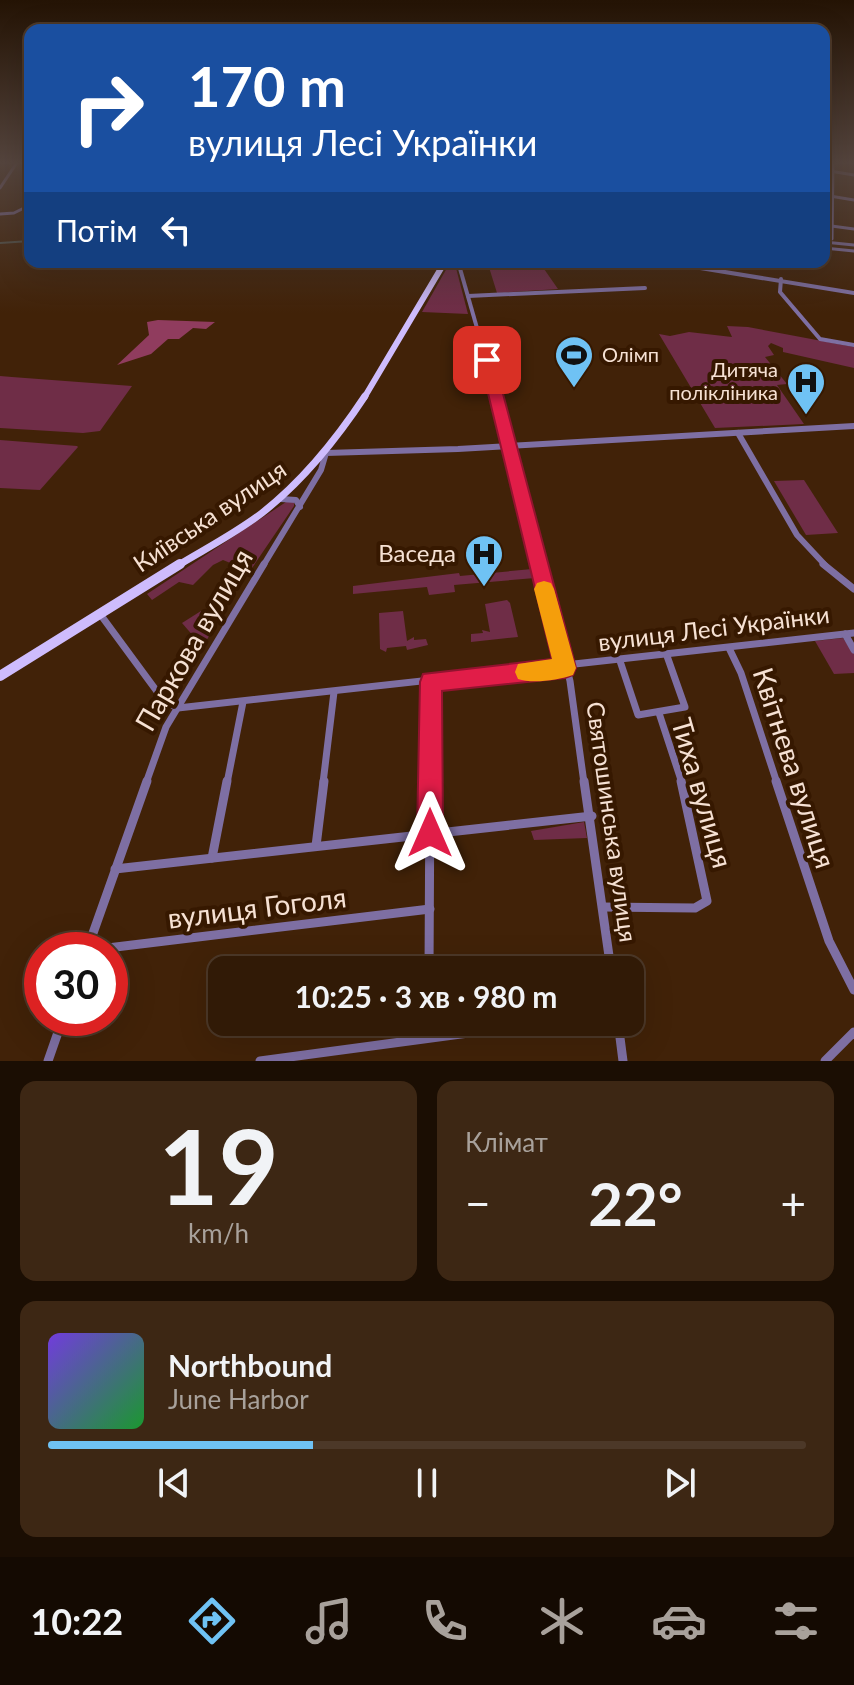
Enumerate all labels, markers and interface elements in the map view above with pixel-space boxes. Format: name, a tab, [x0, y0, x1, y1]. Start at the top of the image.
text: 170 m	[188, 52, 346, 119]
icon: right	[56, 56, 160, 160]
text: вулиця Лесі Українки	[188, 120, 537, 164]
icon: left	[154, 208, 198, 252]
text: Потім	[56, 212, 138, 248]
pin	[453, 326, 521, 394]
sports icon: Олімп	[553, 334, 595, 389]
icon: arrive	[465, 338, 509, 382]
place label: Олімп	[602, 342, 659, 366]
place label: Дитяча полікліника	[669, 357, 778, 404]
hospital icon: Дитяча полікліника	[785, 361, 827, 416]
street label: Київська вулиця	[127, 454, 291, 578]
hospital icon: Васеда	[463, 533, 505, 588]
place label: Васеда	[378, 538, 456, 567]
street label: Паркова вулиця	[127, 542, 259, 737]
street label: вулиця Лесі Українки	[596, 599, 831, 656]
street label: Квітнева вулиця	[747, 663, 843, 872]
street label: Святошинська вулиця	[581, 700, 644, 944]
street label: Тиха вулиця	[665, 714, 741, 872]
position arrow	[388, 791, 472, 875]
street label: вулиця Гоголя	[166, 879, 348, 935]
speed limit sign: 30	[24, 932, 128, 1036]
text: 10:25 · 3 хв · 980 m	[295, 978, 558, 1014]
text: 19	[158, 1102, 279, 1227]
text: Клімат	[465, 1126, 548, 1158]
text: 22°	[588, 1167, 683, 1239]
text: −	[465, 1177, 491, 1229]
text: +	[780, 1177, 806, 1229]
text: km/h	[188, 1217, 249, 1249]
text: Northbound	[168, 1347, 332, 1383]
text: June Harbor	[168, 1383, 309, 1415]
icon: previous	[152, 1461, 196, 1505]
icon: pause	[405, 1461, 449, 1505]
icon: next	[658, 1461, 702, 1505]
icon: directions	[184, 1593, 240, 1649]
icon: music	[301, 1593, 357, 1649]
icon: phone	[417, 1593, 473, 1649]
icon: climate	[534, 1593, 590, 1649]
icon: car	[651, 1593, 707, 1649]
icon: filters	[768, 1593, 824, 1649]
text: 10:22	[30, 1599, 123, 1643]

